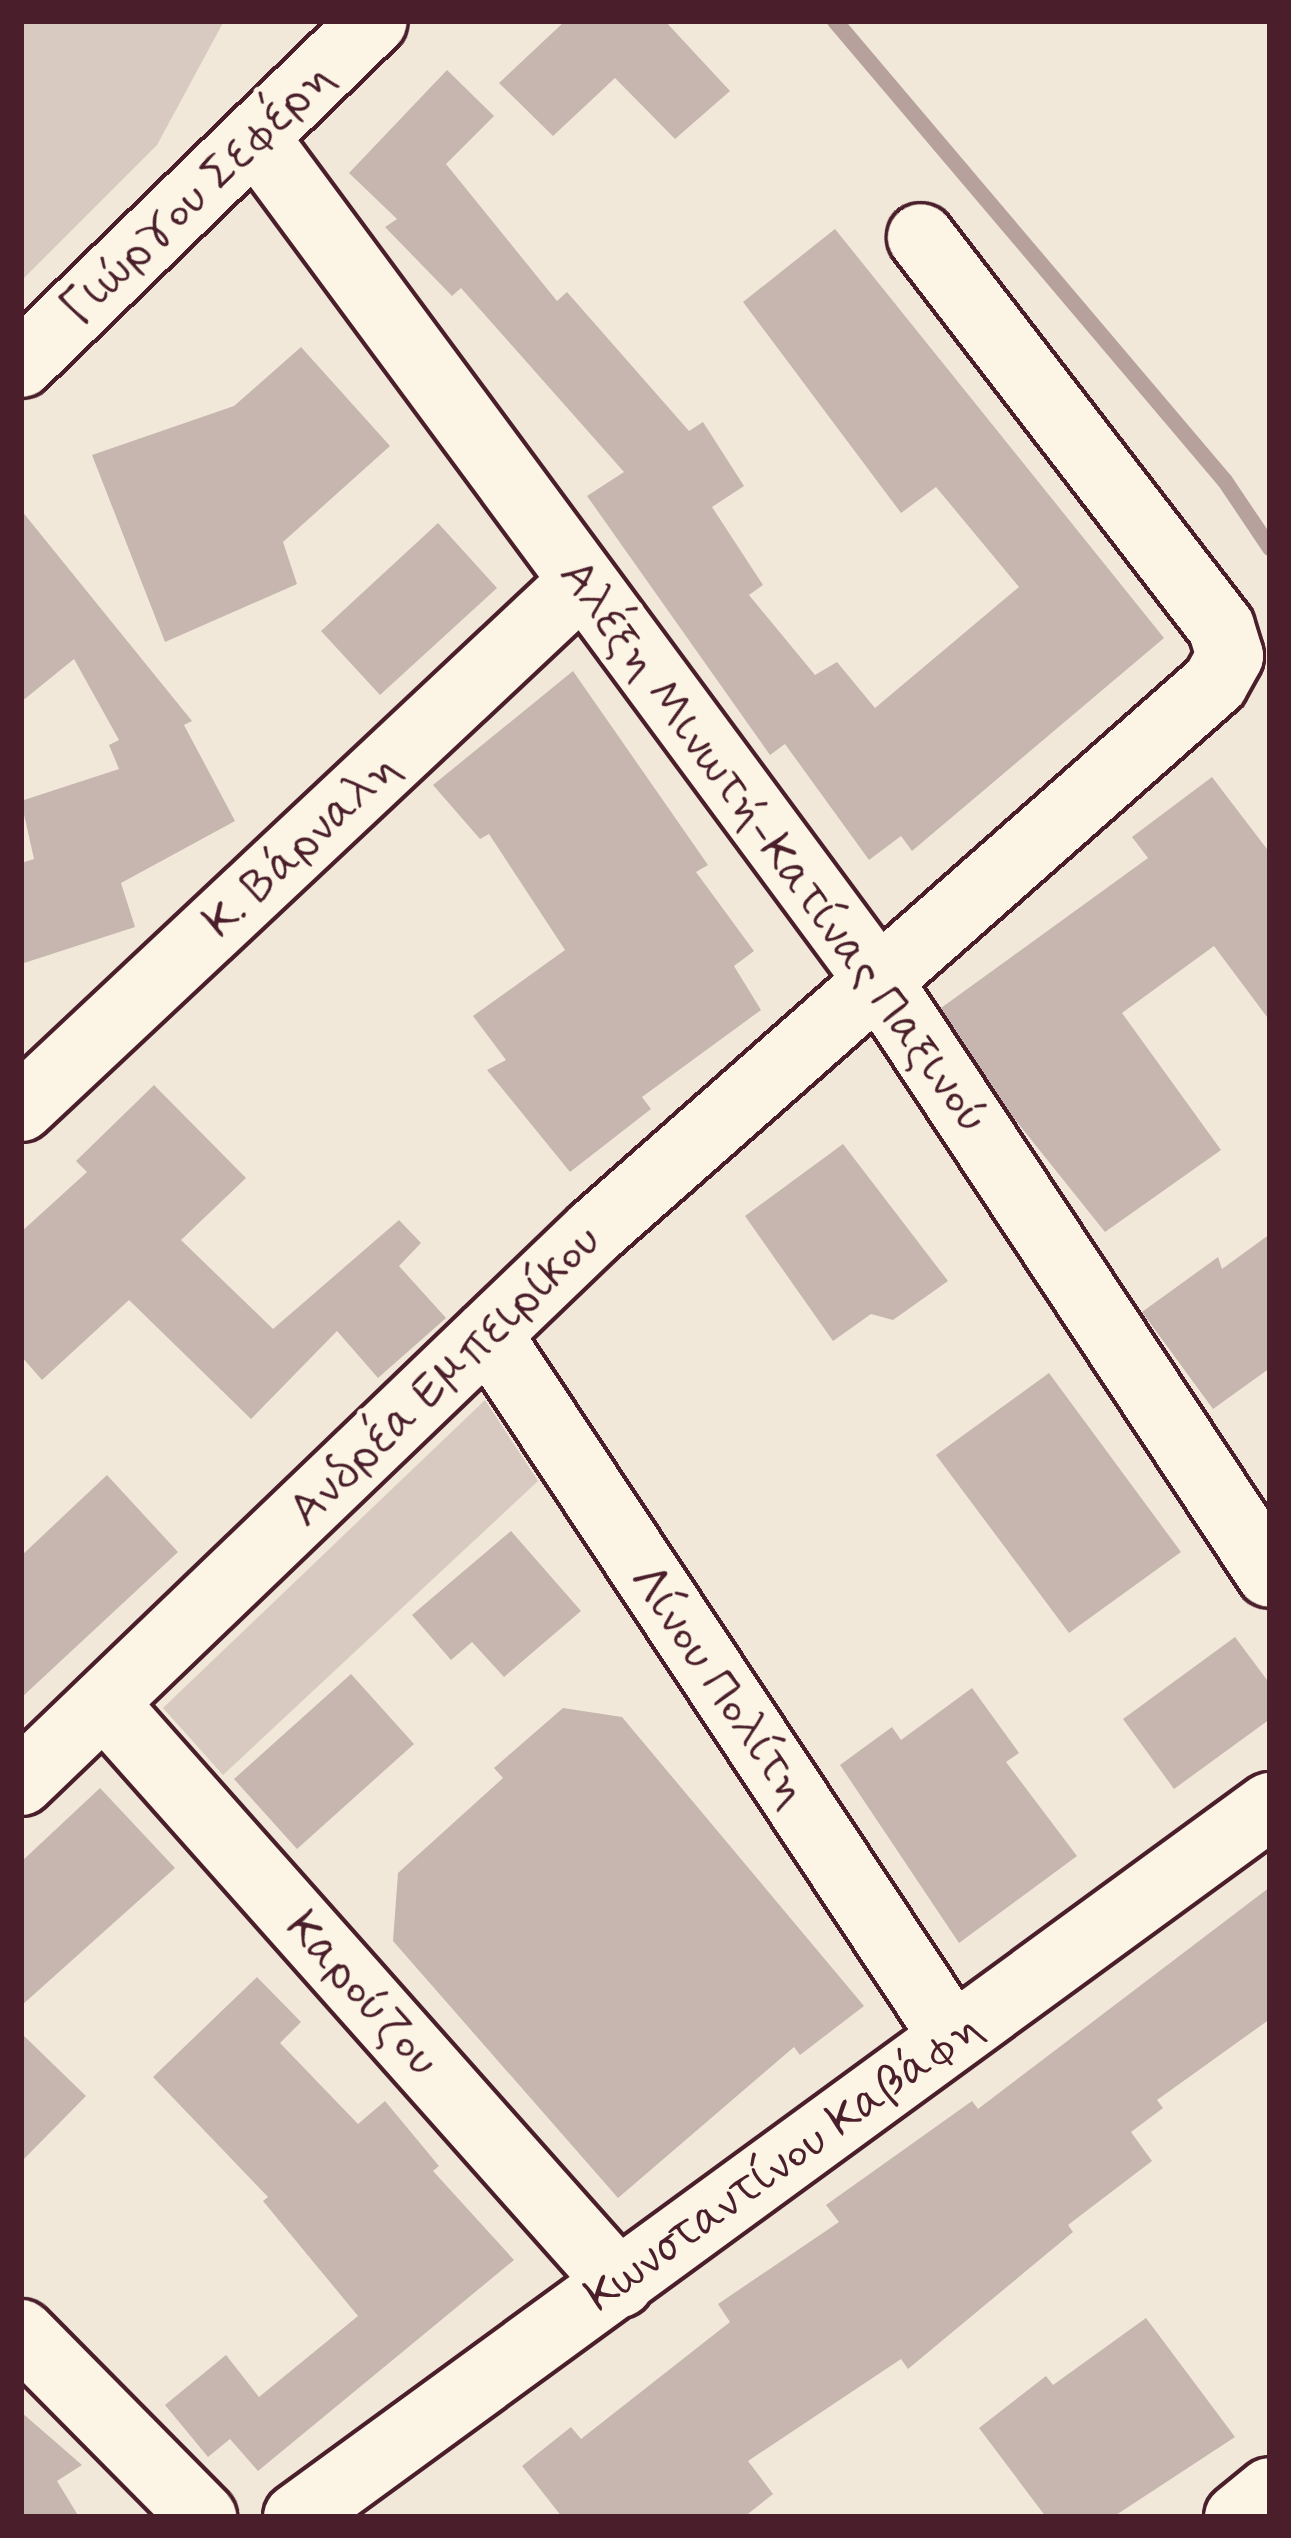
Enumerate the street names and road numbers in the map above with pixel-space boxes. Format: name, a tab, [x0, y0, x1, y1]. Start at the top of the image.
street label: Γιώργου Σεφέρη	[50, 48, 346, 338]
street label: Αλέξη Μινωτή-Κατίνας Παξινού	[546, 549, 1002, 1145]
street label: Κ. Βάρναλη	[192, 739, 412, 951]
street label: Ανδρέα Εμπειρίκου	[277, 1213, 613, 1539]
street label: Λίνου Πολίτη	[617, 1554, 821, 1818]
street label: Καρούζου	[273, 1900, 451, 2088]
street label: Κωνσταντίνου Καβάφη	[574, 1998, 994, 2326]

